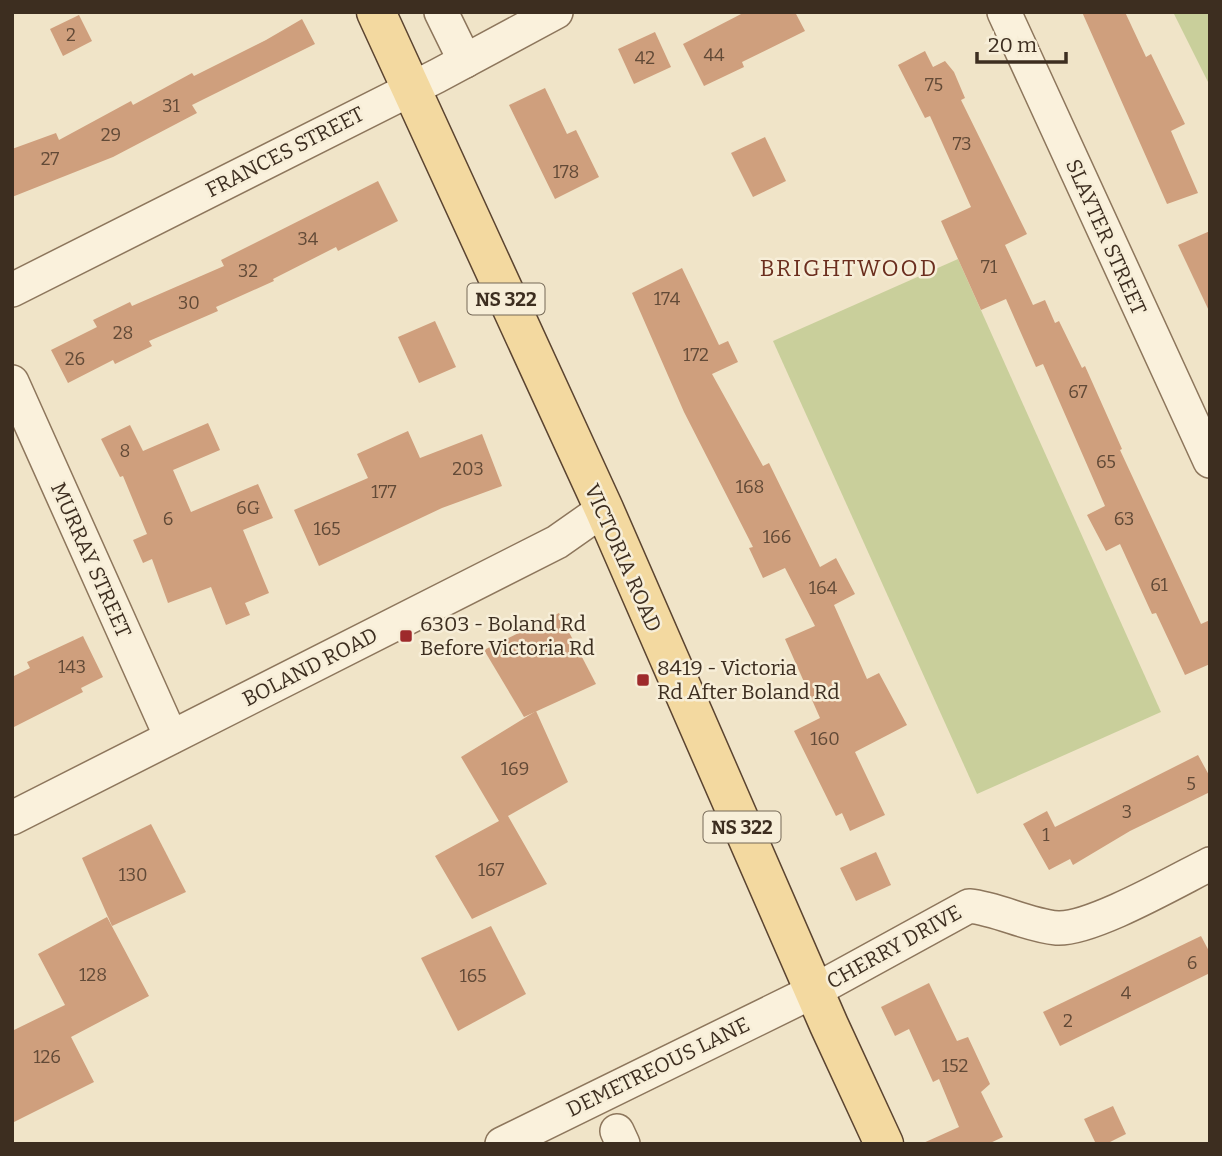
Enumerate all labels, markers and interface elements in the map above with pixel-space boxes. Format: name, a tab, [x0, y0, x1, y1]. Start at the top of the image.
scale bar	[977, 21, 1066, 65]
house number: 2	[66, 24, 76, 46]
text: 20 m	[988, 32, 1037, 58]
house number: 44	[703, 44, 725, 66]
house number: 42	[635, 47, 655, 69]
house number: 75	[925, 74, 943, 96]
house number: 31	[162, 95, 180, 117]
street label: FRANCES STREET	[201, 101, 369, 203]
house number: 29	[101, 124, 121, 146]
house number: 73	[953, 133, 971, 155]
house number: 27	[41, 148, 59, 170]
street label: SLAYTER STREET	[1060, 155, 1152, 319]
house number: 178	[553, 161, 579, 183]
house number: 34	[298, 228, 319, 250]
district label: BRIGHTWOOD	[760, 254, 938, 282]
house number: 71	[981, 256, 998, 278]
house number: 32	[238, 260, 258, 282]
road number: NS 322	[468, 284, 544, 314]
house number: 174	[654, 288, 681, 310]
house number: 30	[178, 292, 200, 314]
house number: 28	[113, 322, 133, 344]
house number: 172	[683, 344, 709, 366]
house number: 26	[65, 348, 85, 370]
house number: 67	[1068, 381, 1088, 403]
house number: 8	[120, 440, 130, 462]
house number: 65	[1096, 451, 1116, 473]
house number: 203	[452, 458, 484, 480]
house number: 168	[736, 476, 764, 498]
street label: MURRAY STREET	[45, 478, 137, 642]
street label: VICTORIA ROAD	[579, 480, 667, 636]
house number: 177	[371, 481, 397, 503]
house number: 6G	[236, 497, 260, 519]
house number: 6	[163, 508, 173, 530]
house number: 63	[1114, 508, 1134, 530]
house number: 165	[313, 518, 341, 540]
house number: 166	[763, 526, 791, 548]
house number: 61	[1150, 574, 1169, 596]
house number: 164	[809, 577, 838, 599]
place label: 6303 - Boland Rd Before Victoria Rd	[420, 611, 595, 661]
street label: BOLAND ROAD	[238, 622, 382, 712]
marker: 6303 - Boland Rd Before Victoria Rd	[398, 628, 414, 644]
place label: 8419 - Victoria Rd After Boland Rd	[657, 655, 840, 705]
house number: 143	[58, 656, 86, 678]
marker: 8419 - Victoria Rd After Boland Rd	[635, 672, 651, 688]
house number: 160	[810, 728, 840, 750]
house number: 169	[501, 758, 529, 780]
house number: 5	[1186, 773, 1196, 795]
house number: 3	[1122, 801, 1132, 823]
road number: NS 322	[704, 812, 780, 842]
house number: 1	[1042, 824, 1050, 846]
house number: 167	[478, 859, 504, 881]
house number: 130	[118, 864, 148, 886]
street label: CHERRY DRIVE	[822, 899, 966, 995]
house number: 6	[1187, 952, 1197, 974]
house number: 128	[79, 964, 107, 986]
house number: 165	[459, 965, 487, 987]
house number: 4	[1121, 982, 1132, 1004]
house number: 2	[1063, 1010, 1073, 1032]
street label: DEMETREOUS LANE	[562, 1011, 754, 1123]
house number: 126	[33, 1046, 61, 1068]
house number: 152	[942, 1055, 968, 1077]

